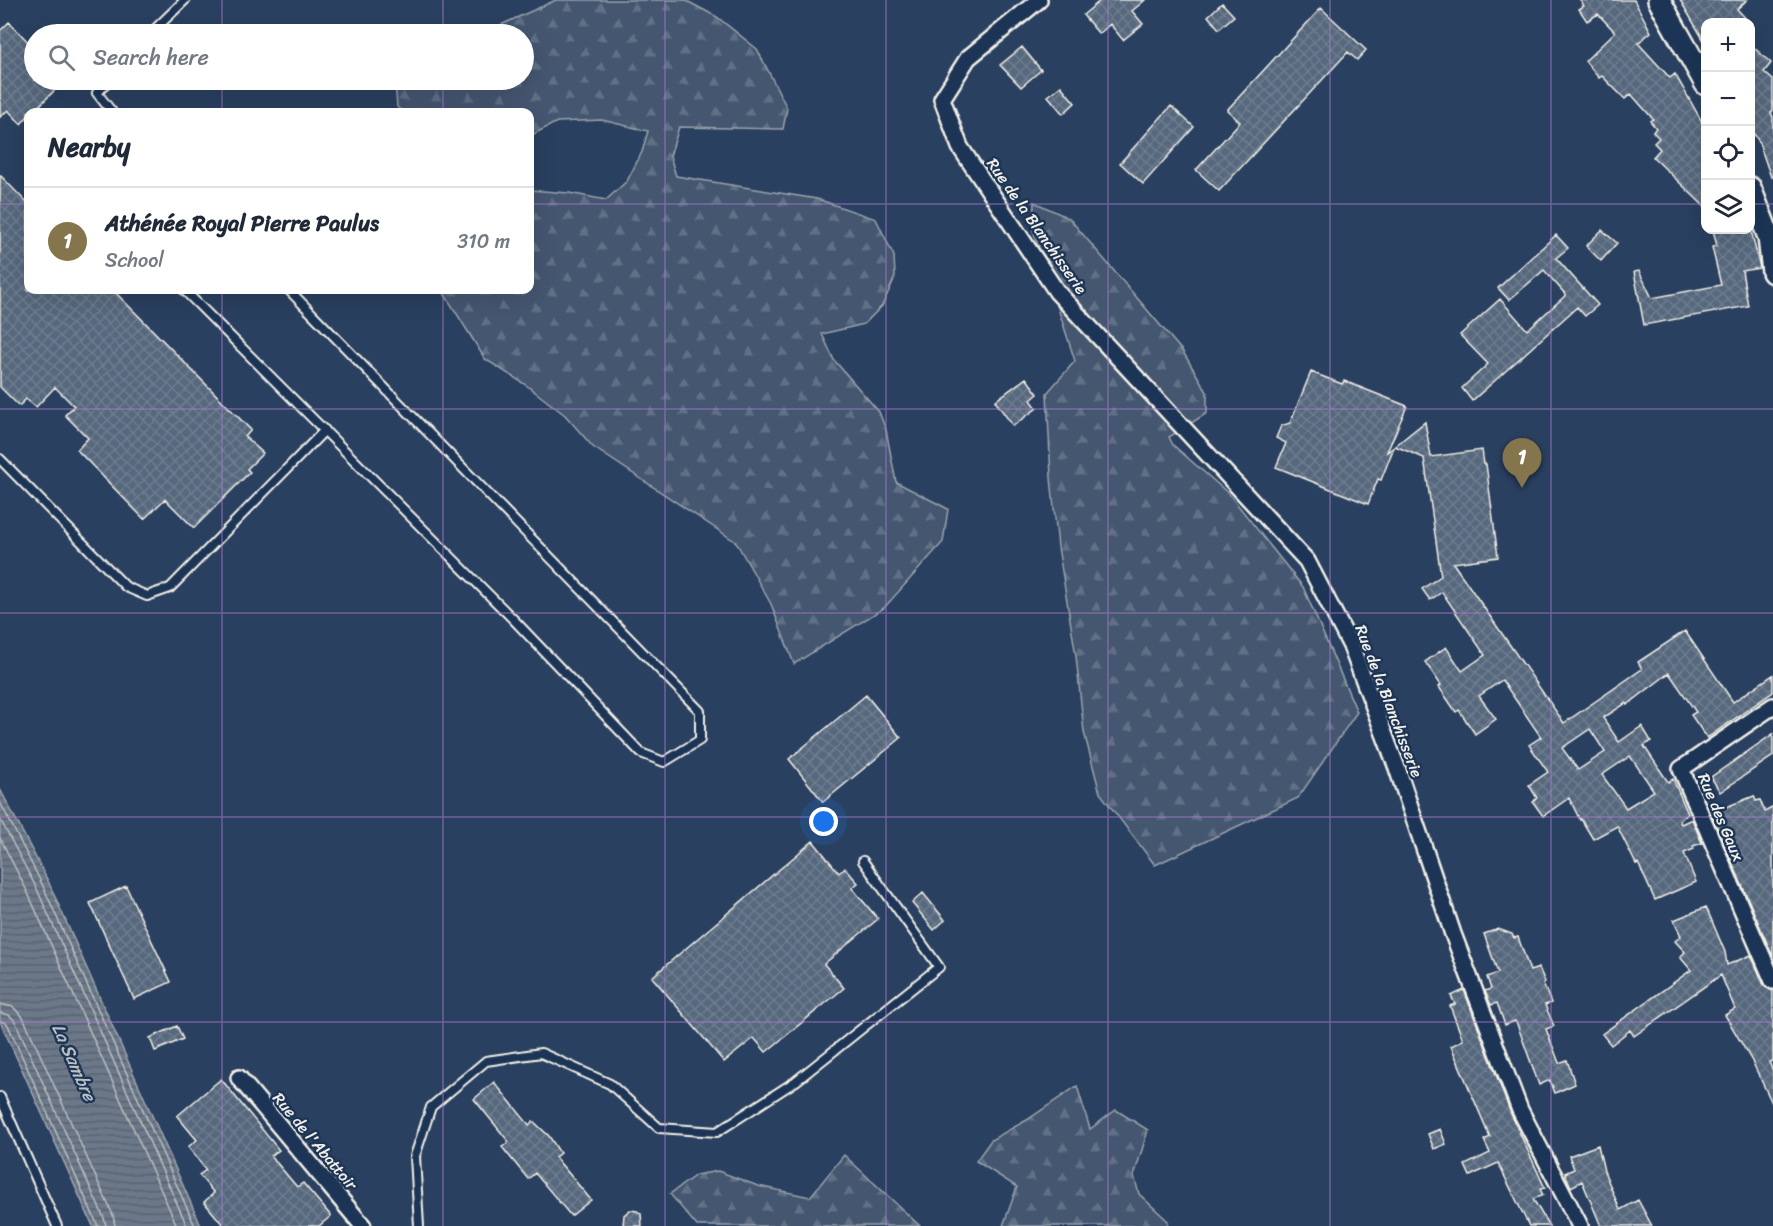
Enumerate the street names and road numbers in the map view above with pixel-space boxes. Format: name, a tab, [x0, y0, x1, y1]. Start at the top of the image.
street label: Rue de la Blanchisserie	[979, 152, 1095, 301]
street label: Rue de la Blanchisserie	[1347, 620, 1432, 782]
street label: Rue des Gaux	[1689, 768, 1753, 866]
street label: Rue de l'Abattoir	[265, 1085, 366, 1198]

